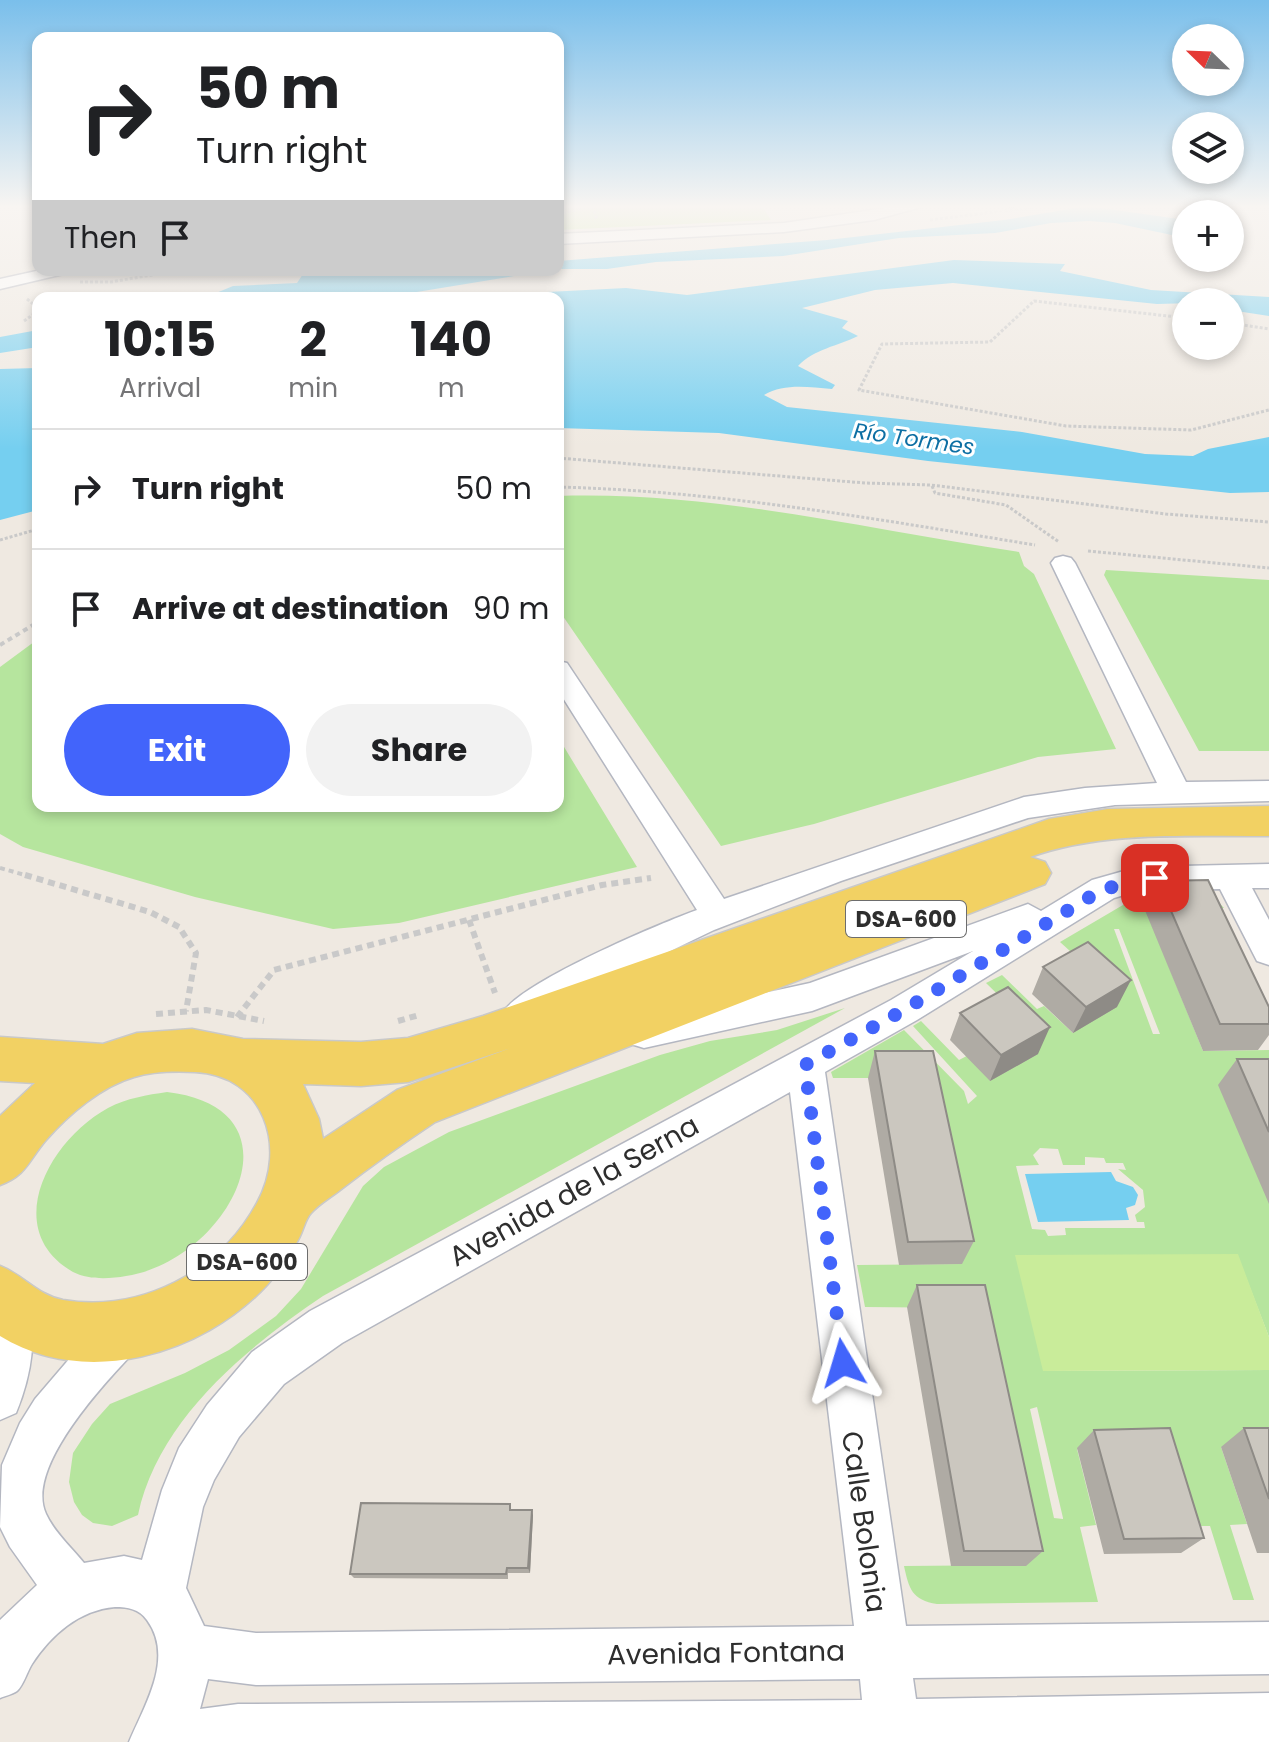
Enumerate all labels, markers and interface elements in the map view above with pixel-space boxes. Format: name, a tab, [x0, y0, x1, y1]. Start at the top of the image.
north arrow	[1172, 24, 1244, 96]
map controls	[1172, 24, 1244, 360]
text: 50 m	[196, 49, 340, 128]
icon: right	[64, 64, 168, 168]
button: layers	[1172, 112, 1244, 184]
text: Turn right	[196, 125, 367, 176]
button: +	[1172, 200, 1244, 272]
text: Then	[64, 216, 137, 259]
icon: arrive	[153, 216, 197, 260]
button: −	[1172, 288, 1244, 360]
text: 10:15	[104, 306, 216, 373]
text: 2	[299, 306, 327, 373]
text: 140	[410, 306, 492, 373]
text: Arrival	[119, 370, 201, 406]
text: min	[288, 370, 338, 406]
text: m	[438, 370, 464, 406]
water label: Río Tormes	[852, 415, 976, 463]
icon: right	[64, 467, 108, 511]
text: Turn right	[132, 467, 284, 510]
text: 50 m	[455, 467, 532, 510]
icon: arrive	[64, 587, 108, 631]
text: Arrive at destination	[132, 587, 449, 630]
text: 90 m	[473, 587, 549, 630]
button: Exit	[64, 704, 290, 796]
button: Share	[306, 704, 532, 796]
pin	[1121, 844, 1189, 912]
icon: arrive	[1133, 856, 1177, 900]
road number: DSA-600	[846, 901, 966, 937]
street label: Avenida de la Serna	[442, 1106, 706, 1276]
road number: DSA-600	[187, 1244, 307, 1280]
position arrow	[801, 1321, 885, 1405]
street label: Calle Bolonia	[832, 1429, 896, 1615]
street label: Avenida Fontana	[607, 1631, 845, 1675]

